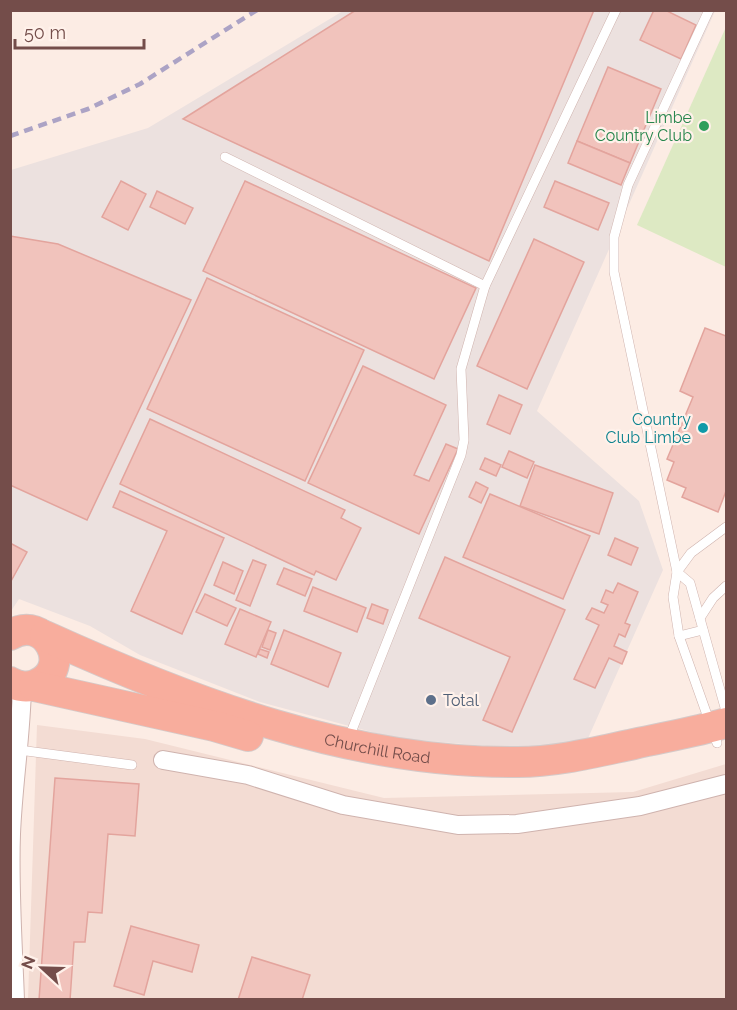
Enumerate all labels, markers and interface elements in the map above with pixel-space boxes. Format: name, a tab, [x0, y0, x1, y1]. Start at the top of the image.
scale bar	[15, 12, 144, 50]
text: 50 m	[24, 22, 66, 43]
place label: Limbe Country Club	[595, 108, 692, 145]
marker: Limbe Country Club	[697, 119, 711, 133]
place label: Country Club Limbe	[605, 410, 691, 447]
marker: Country Club Limbe	[696, 421, 710, 435]
place label: Total	[443, 691, 479, 710]
marker: Total	[424, 693, 438, 707]
street label: Churchill Road	[322, 730, 432, 767]
north arrow	[12, 938, 72, 998]
text: N	[17, 953, 40, 972]

